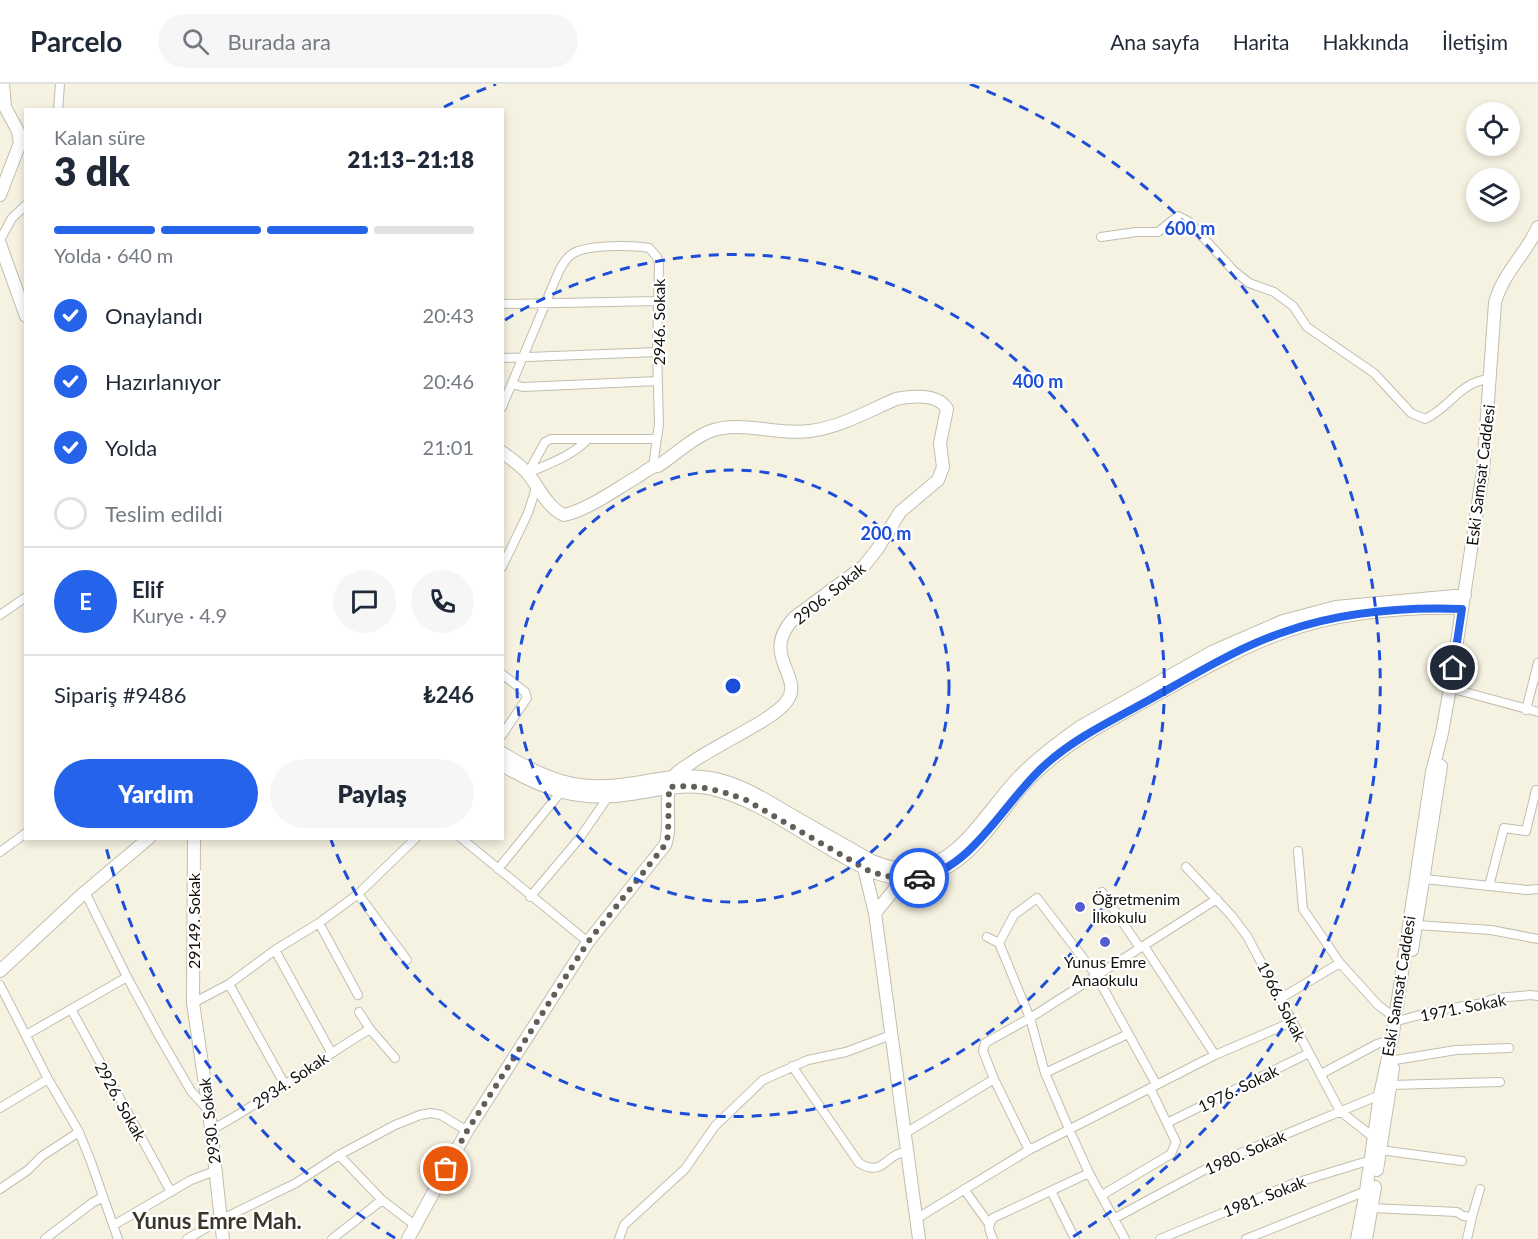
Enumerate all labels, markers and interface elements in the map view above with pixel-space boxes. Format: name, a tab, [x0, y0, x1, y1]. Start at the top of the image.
search box	[158, 14, 578, 68]
text: Parcelo	[30, 24, 122, 58]
icon: search	[179, 25, 212, 58]
text: Burada ara	[227, 28, 331, 55]
text: Ana sayfa	[1110, 29, 1200, 54]
text: Harita	[1233, 29, 1289, 54]
text: Hakkında	[1322, 29, 1409, 54]
text: İletişim	[1442, 29, 1508, 54]
map controls	[1466, 102, 1520, 222]
button: locate	[1466, 102, 1520, 156]
text: Kalan süre	[54, 125, 145, 149]
text: 21:13–21:18	[348, 146, 474, 173]
text: 3 dk	[54, 148, 130, 194]
button: layers	[1466, 168, 1520, 222]
text: 600 m	[1165, 217, 1215, 239]
text: Yolda · 640 m	[54, 243, 173, 267]
street label: 2946. Sokak	[649, 278, 668, 365]
icon: check	[54, 299, 87, 332]
text: Onaylandı	[105, 302, 203, 329]
text: 20:43	[423, 303, 474, 327]
icon: check	[54, 365, 87, 398]
text: Hazırlanıyor	[105, 368, 221, 395]
text: 20:46	[423, 369, 474, 393]
text: 400 m	[1013, 370, 1063, 392]
street label: Eski Samsat Caddesi	[1462, 403, 1498, 547]
icon: check	[54, 431, 87, 464]
text: Yolda	[105, 434, 157, 461]
text: 21:01	[423, 435, 474, 459]
text: Teslim edildi	[105, 500, 223, 527]
text: 200 m	[861, 522, 911, 544]
street label: 2906. Sokak	[789, 558, 869, 628]
button: chat	[333, 570, 396, 633]
button: phone	[411, 570, 474, 633]
text: Elif	[132, 576, 164, 603]
text: E	[79, 588, 92, 615]
text: Kurye · 4.9	[132, 603, 227, 627]
pin	[1427, 642, 1478, 693]
icon: home	[1436, 651, 1469, 684]
centre of rings	[723, 676, 743, 696]
text: Sipariş #9486	[54, 681, 187, 708]
text: ₺246	[423, 681, 474, 708]
button: Yardım	[54, 759, 258, 828]
button: Paylaş	[270, 759, 474, 828]
courier	[889, 848, 949, 908]
icon: car	[903, 862, 936, 895]
street label: 29149. Sokak	[184, 872, 203, 969]
place label: Öğretmenim İlkokulu	[1092, 889, 1180, 926]
marker: Öğretmenim İlkokulu	[1073, 900, 1087, 914]
street label: Eski Samsat Caddesi	[1377, 914, 1419, 1058]
marker: Yunus Emre Anaokulu	[1098, 935, 1112, 949]
place label: Yunus Emre Anaokulu	[1064, 952, 1146, 989]
street label: 1966. Sokak	[1254, 958, 1311, 1045]
street label: 1971. Sokak	[1419, 989, 1508, 1025]
street label: 2934. Sokak	[249, 1047, 332, 1112]
street label: 2926. Sokak	[92, 1058, 151, 1144]
street label: 1976. Sokak	[1195, 1060, 1282, 1116]
street label: 2930. Sokak	[194, 1076, 224, 1165]
street label: 1980. Sokak	[1201, 1125, 1289, 1178]
pin	[420, 1143, 471, 1194]
icon: bag	[429, 1152, 462, 1185]
street label: 1981. Sokak	[1220, 1171, 1309, 1220]
district label: Yunus Emre Mah.	[131, 1207, 302, 1234]

